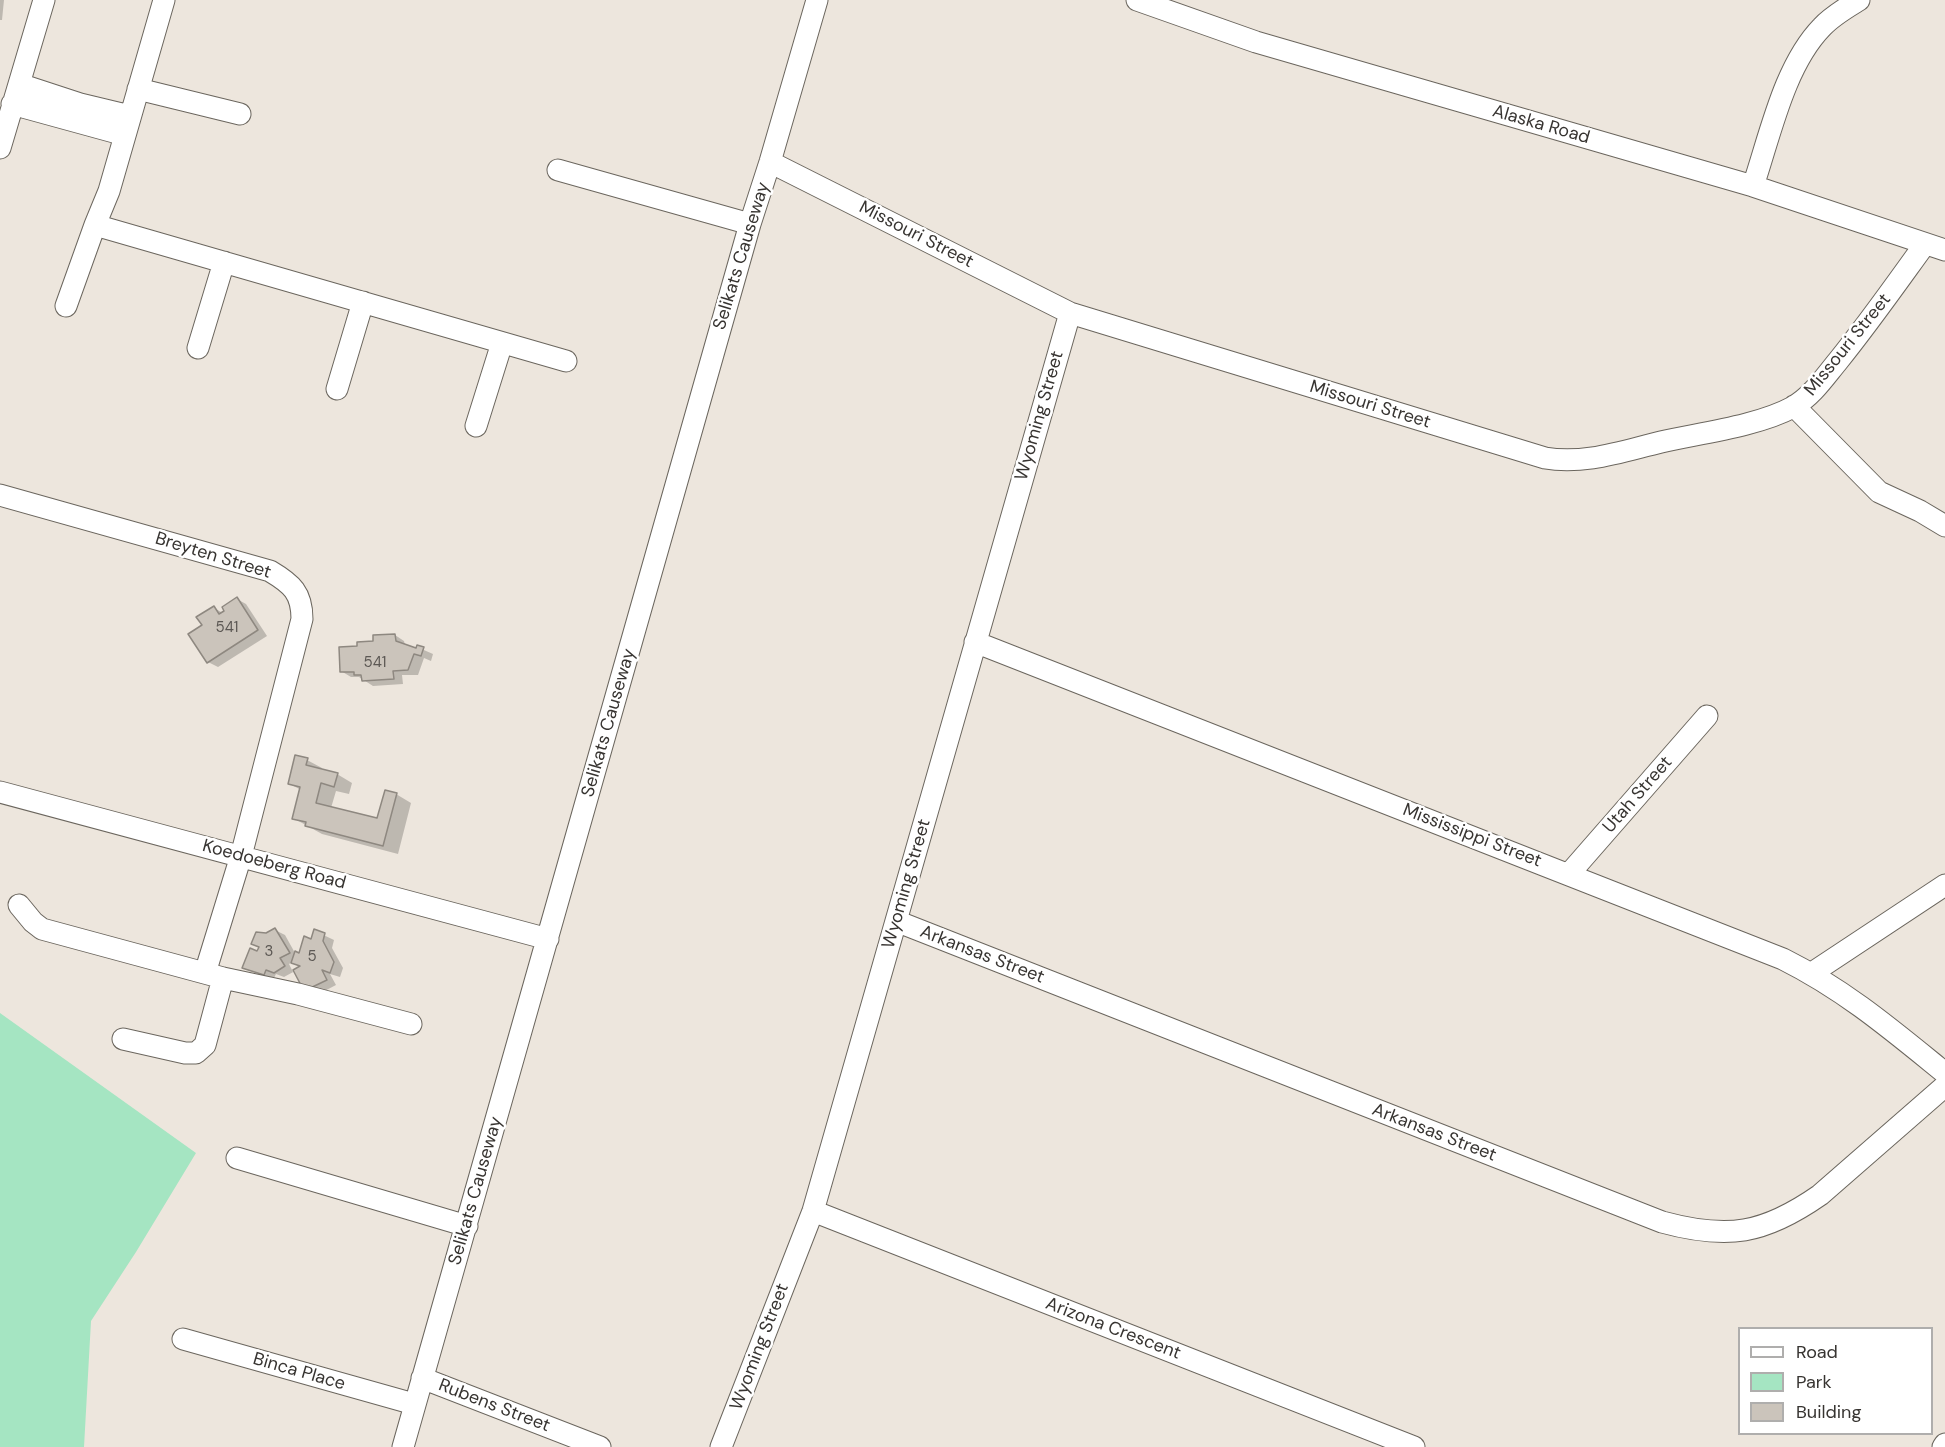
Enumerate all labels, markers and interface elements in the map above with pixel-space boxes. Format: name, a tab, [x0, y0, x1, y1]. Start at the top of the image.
street label: Alaska Road	[1490, 101, 1592, 149]
street label: Selikats Causeway	[709, 180, 775, 332]
street label: Missouri Street	[855, 197, 977, 273]
street label: Missouri Street	[1800, 290, 1896, 400]
street label: Wyoming Street	[1011, 349, 1069, 483]
street label: Missouri Street	[1307, 376, 1433, 434]
street label: Breyten Street	[152, 528, 274, 584]
house number: 541	[216, 619, 238, 637]
street label: Selikats Causeway	[577, 646, 641, 800]
house number: 541	[364, 654, 386, 672]
street label: Utah Street	[1599, 752, 1677, 838]
street label: Mississippi Street	[1400, 800, 1544, 872]
street label: Wyoming Street	[878, 817, 936, 951]
street label: Koedoeberg Road	[200, 835, 348, 895]
street label: Arkansas Street	[917, 921, 1047, 989]
house number: 3	[265, 943, 273, 961]
house number: 5	[307, 948, 317, 966]
street label: Arkansas Street	[1369, 1099, 1499, 1167]
street label: Selikats Causeway	[444, 1114, 508, 1268]
street label: Wyoming Street	[726, 1281, 794, 1413]
street label: Arizona Crescent	[1042, 1293, 1184, 1365]
legend	[1738, 1327, 1933, 1435]
text: Road	[1796, 1340, 1838, 1364]
street label: Binca Place	[250, 1349, 348, 1395]
text: Park	[1796, 1370, 1832, 1394]
street label: Rubens Street	[435, 1375, 553, 1437]
text: Building	[1796, 1400, 1861, 1424]

